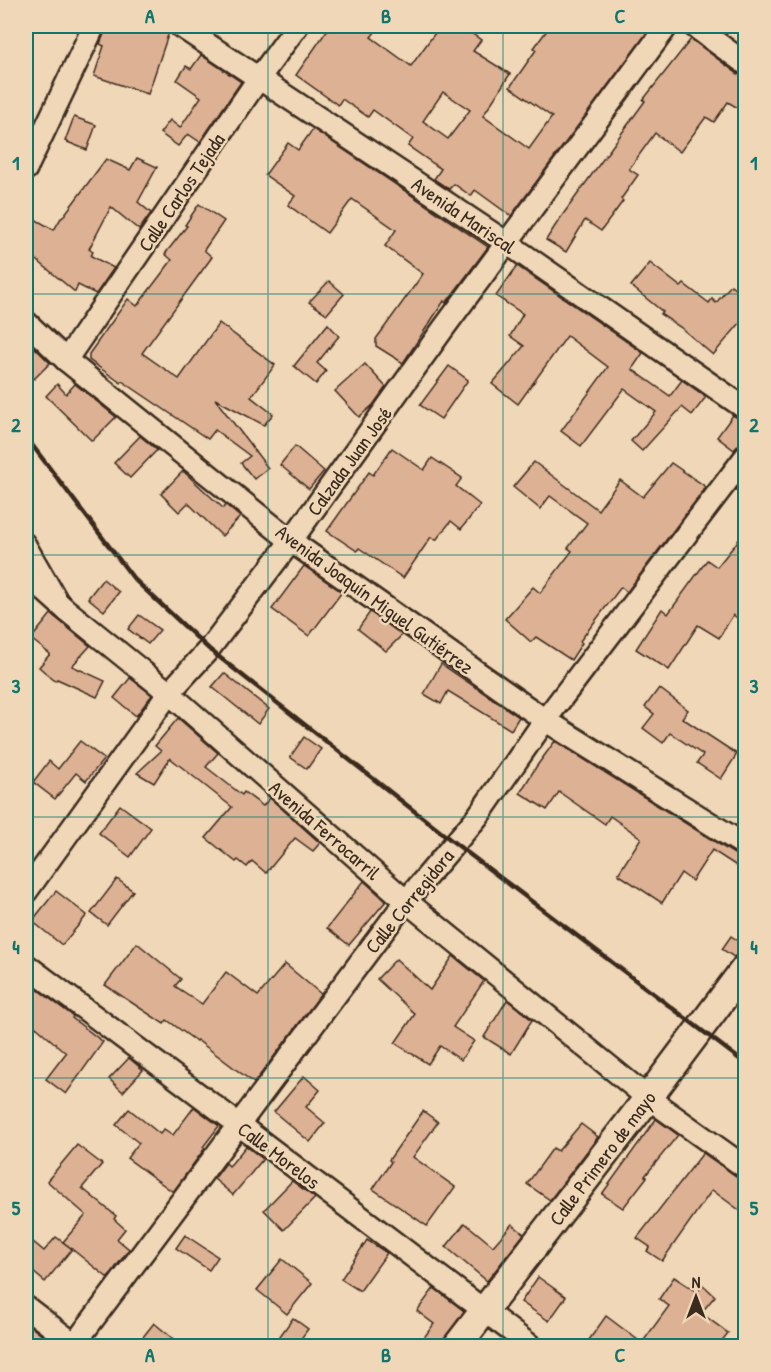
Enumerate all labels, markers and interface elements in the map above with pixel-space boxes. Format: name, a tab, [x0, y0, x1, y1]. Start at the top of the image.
text: A	[145, 2, 155, 29]
text: B	[381, 2, 391, 29]
text: C	[615, 2, 626, 29]
street label: Calle Carlos Tejada	[131, 127, 231, 257]
text: 1	[12, 149, 20, 176]
text: 1	[750, 149, 758, 176]
street label: Avenida Mariscal	[407, 170, 522, 260]
street label: Calzada Juan José	[300, 401, 398, 521]
text: 2	[11, 411, 21, 438]
text: 2	[749, 411, 759, 438]
street label: Avenida Joaquín Miguel Gutiérrez	[271, 518, 480, 680]
text: 3	[12, 672, 21, 699]
text: 3	[750, 672, 759, 699]
street label: Avenida Ferrocarril	[264, 774, 387, 886]
street label: Calle Corregidora	[359, 843, 460, 959]
text: 4	[12, 933, 20, 960]
text: 4	[750, 933, 758, 960]
street label: Calle Primero de mayo	[542, 1085, 662, 1231]
street label: Calle Morelos	[232, 1115, 326, 1195]
text: 5	[12, 1194, 21, 1221]
text: 5	[750, 1194, 759, 1221]
north arrow	[666, 1267, 726, 1327]
text: N	[692, 1271, 701, 1293]
text: A	[145, 1341, 155, 1368]
text: B	[381, 1341, 391, 1368]
text: C	[615, 1341, 626, 1368]

